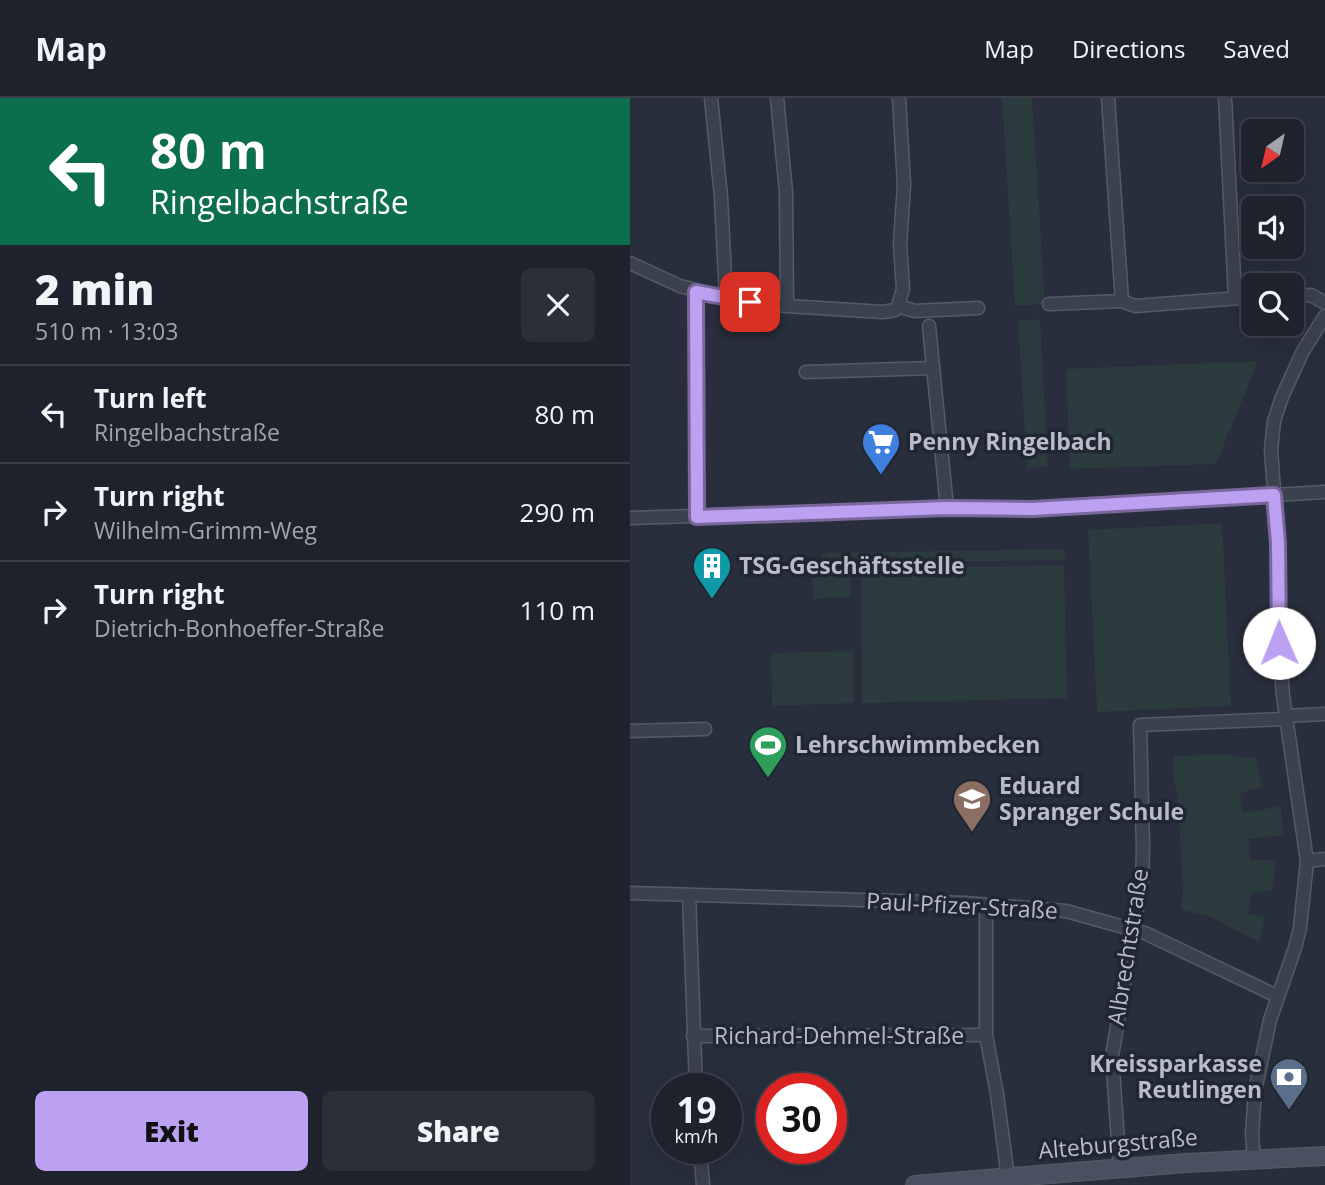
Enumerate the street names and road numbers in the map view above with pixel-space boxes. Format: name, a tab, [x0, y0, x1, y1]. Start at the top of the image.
street label: Albrechtstraße	[1099, 866, 1155, 1028]
street label: Paul-Pfizer-Straße	[865, 884, 1059, 926]
street label: Richard-Dehmel-Straße	[714, 1019, 964, 1051]
street label: Alteburgstraße	[1037, 1120, 1199, 1166]

